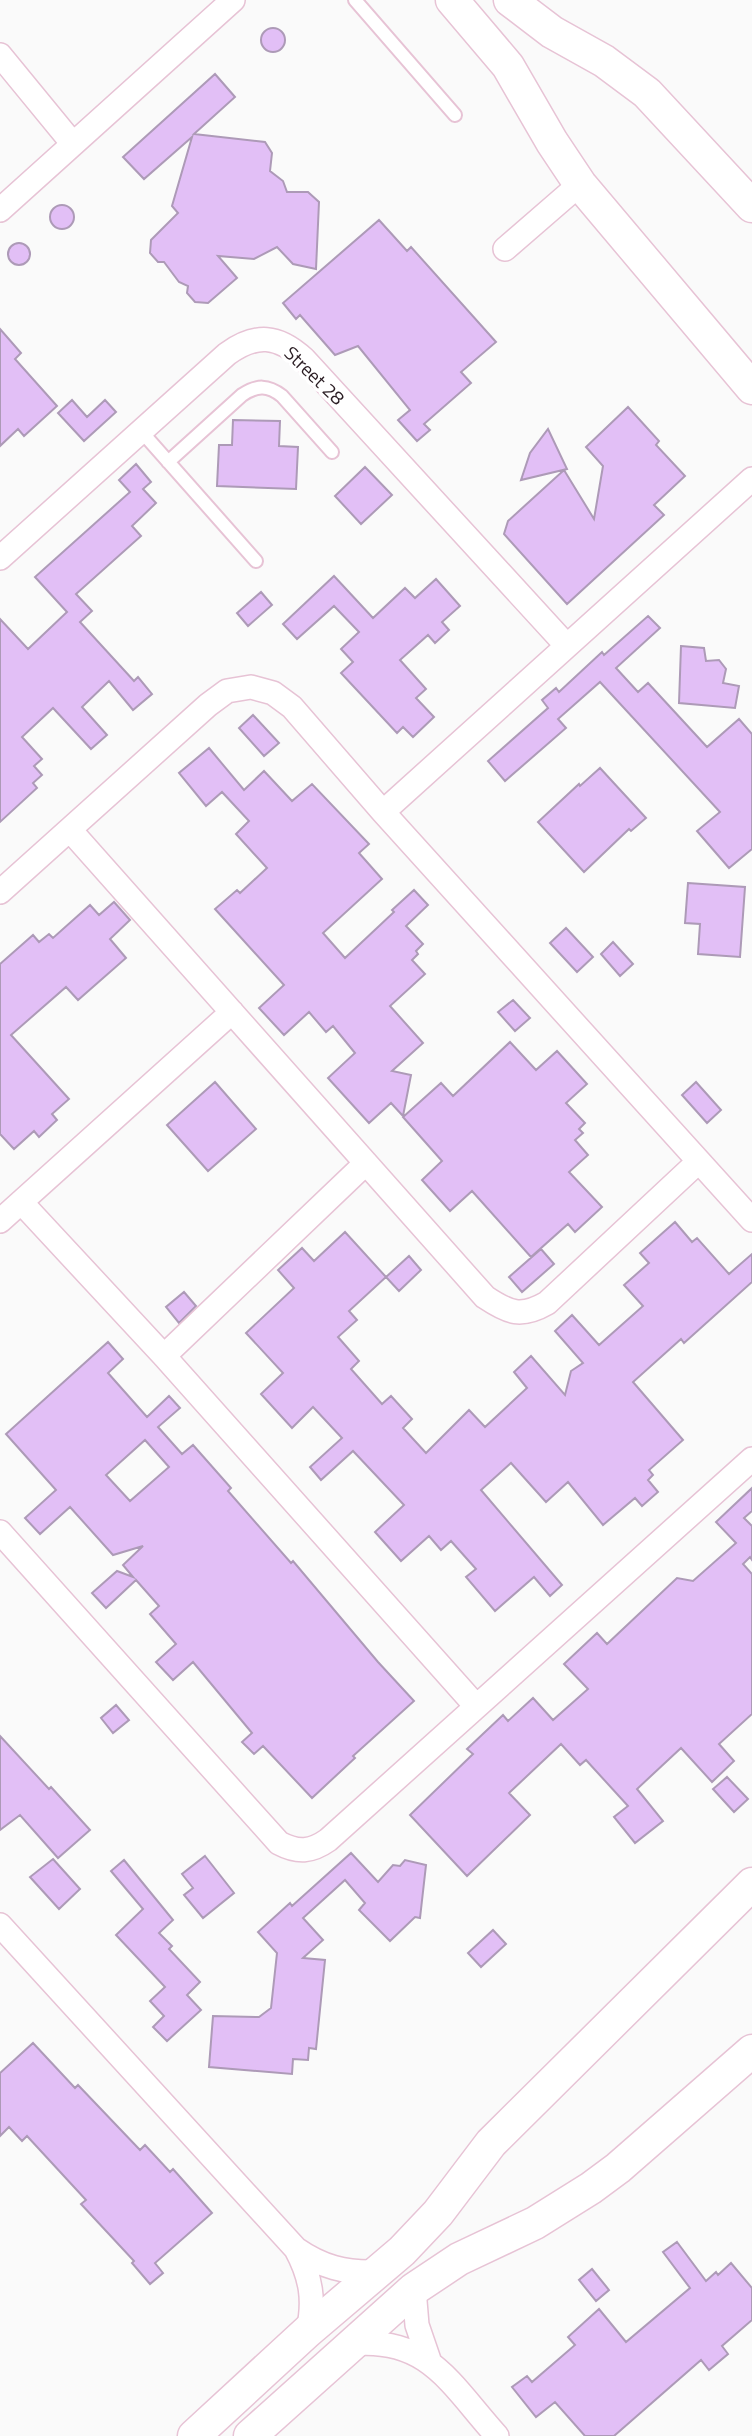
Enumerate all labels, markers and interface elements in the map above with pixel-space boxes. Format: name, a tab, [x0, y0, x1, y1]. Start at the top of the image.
street label: Street 28	[278, 339, 352, 412]

